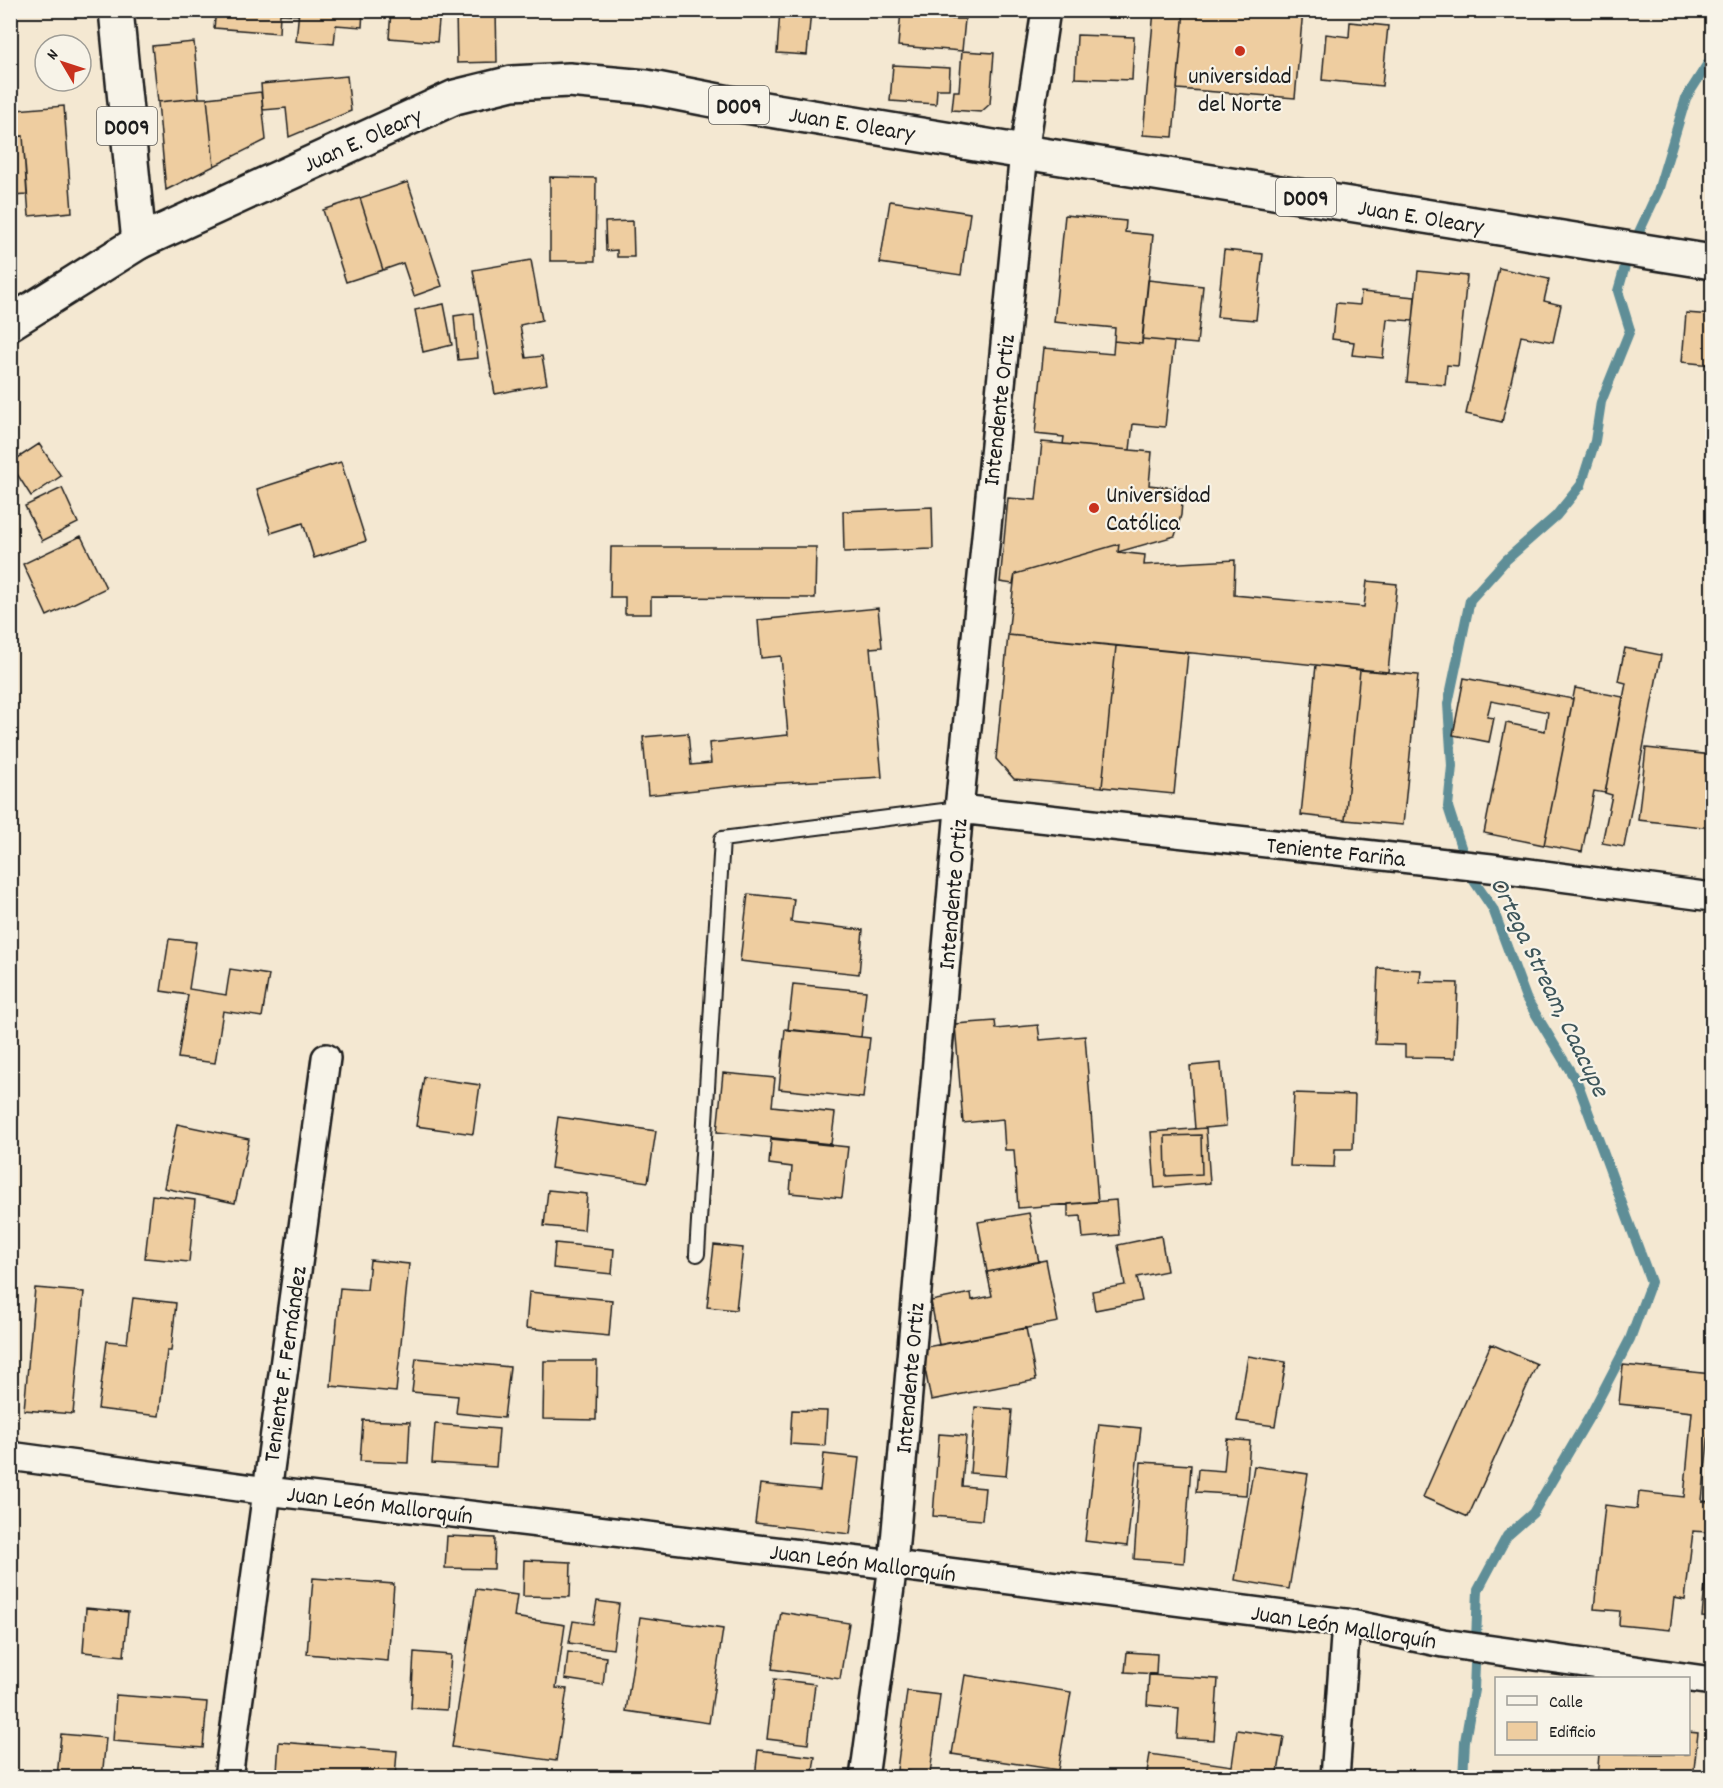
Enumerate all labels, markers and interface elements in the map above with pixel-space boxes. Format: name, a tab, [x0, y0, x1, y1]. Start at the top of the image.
north arrow	[33, 33, 93, 93]
marker: universidad del Norte	[1233, 44, 1247, 58]
text: N	[42, 45, 65, 65]
place label: universidad del Norte	[1188, 61, 1292, 123]
road number: D009	[709, 86, 769, 124]
street label: Juan E. Oleary	[786, 99, 918, 153]
street label: Juan E. Oleary	[298, 100, 429, 183]
road number: D009	[97, 107, 157, 145]
road number: D009	[1276, 178, 1336, 216]
street label: Juan E. Oleary	[1355, 192, 1487, 246]
street label: Intendente Ortiz	[976, 333, 1026, 488]
place label: Universidad Católica	[1106, 480, 1211, 542]
marker: Universidad Católica	[1087, 501, 1101, 515]
street label: Intendente Ortiz	[931, 817, 979, 971]
street label: Teniente Fariña	[1264, 830, 1408, 878]
water label: Ortega Stream, Caacupe	[1478, 871, 1618, 1105]
street label: Teniente F. Fernández	[256, 1264, 318, 1465]
street label: Intendente Ortiz	[888, 1301, 936, 1455]
street label: Juan León Mallorquín	[285, 1479, 475, 1535]
street label: Juan León Mallorquín	[768, 1537, 958, 1593]
street label: Juan León Mallorquín	[1248, 1598, 1439, 1660]
legend	[1495, 1677, 1690, 1755]
text: Calle	[1549, 1691, 1583, 1716]
text: Edificio	[1549, 1721, 1596, 1746]

